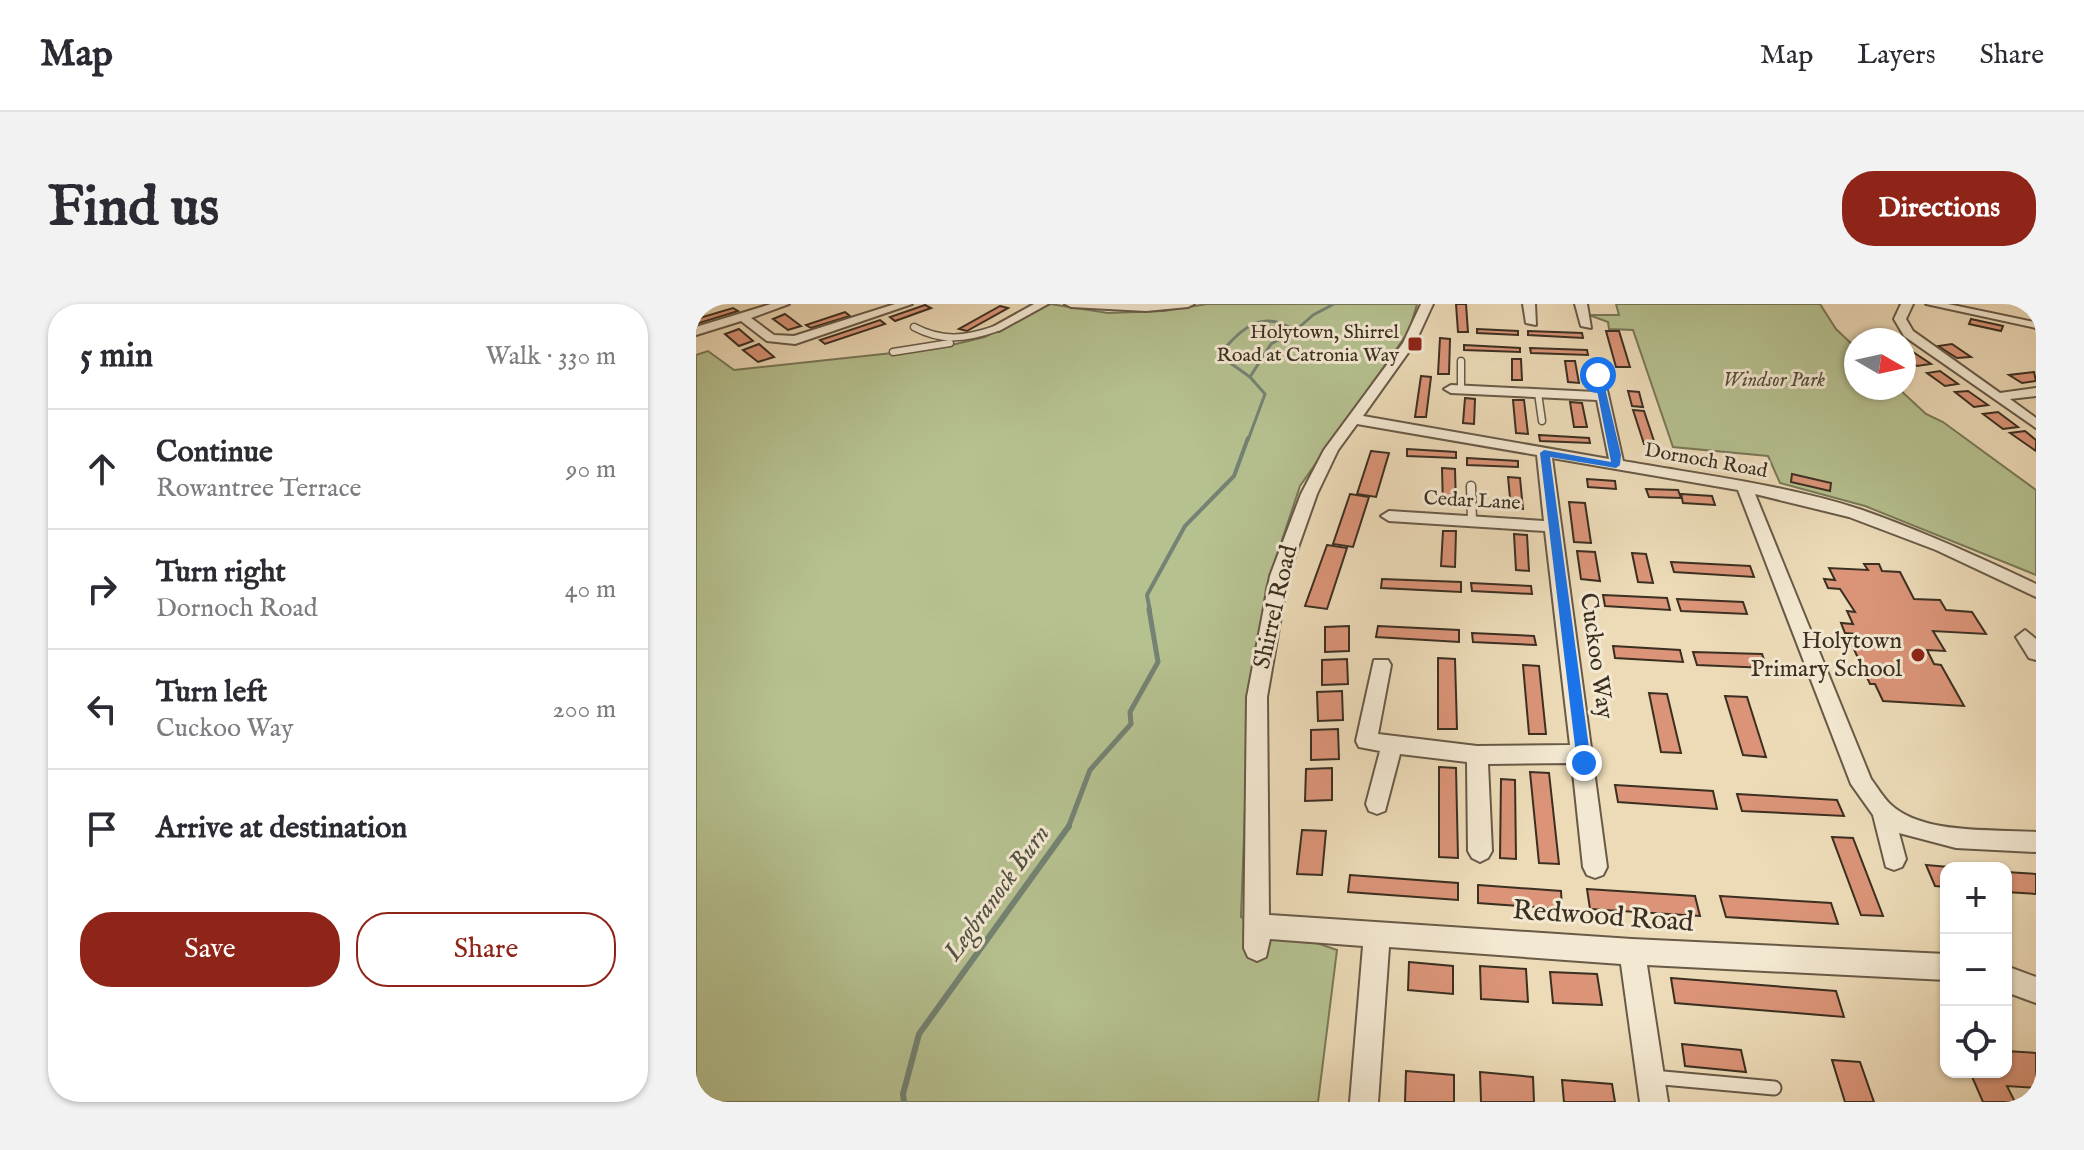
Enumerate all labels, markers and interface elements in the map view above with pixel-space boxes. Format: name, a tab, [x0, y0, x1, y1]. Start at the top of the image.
text: Map	[40, 31, 113, 79]
text: Map	[1760, 38, 1813, 73]
text: Layers	[1857, 38, 1936, 73]
text: Share	[1980, 38, 2044, 73]
button: Directions	[1842, 171, 2036, 246]
text: Find us	[48, 173, 219, 244]
place label: Holytown, Shirrel Road at Catronia Way	[1217, 320, 1400, 368]
north arrow	[1844, 328, 1916, 400]
text: 5 min	[80, 335, 153, 378]
marker: Holytown, Shirrel Road at Catronia Way	[1406, 335, 1424, 353]
text: Walk · 330 m	[486, 340, 616, 373]
route start	[1580, 357, 1616, 393]
park label: Windsor Park	[1723, 368, 1825, 393]
text: Continue	[156, 434, 273, 472]
street label: Dornoch Road	[1643, 438, 1770, 484]
icon: ahead	[80, 447, 124, 491]
text: 90 m	[566, 453, 616, 486]
text: Rowantree Terrace	[156, 472, 362, 505]
street label: Cedar Lane	[1423, 486, 1521, 516]
street label: Shirrel Road	[1247, 542, 1305, 672]
text: Turn right	[156, 554, 286, 592]
icon: right	[80, 567, 124, 611]
text: 40 m	[565, 573, 616, 606]
street label: Cuckoo Way	[1572, 591, 1620, 721]
text: Dornoch Road	[156, 592, 318, 625]
place label: Holytown Primary School	[1750, 626, 1902, 685]
marker: Holytown Primary School	[1909, 646, 1927, 664]
text: Turn left	[156, 674, 267, 712]
icon: left	[80, 687, 124, 731]
text: 200 m	[552, 693, 616, 726]
text: Cuckoo Way	[156, 712, 294, 745]
route end	[1566, 745, 1602, 781]
icon: arrive	[80, 807, 124, 851]
text: Arrive at destination	[156, 810, 407, 848]
water label: Legbranock Burn	[936, 818, 1058, 969]
map controls	[1940, 862, 2012, 1078]
button: +	[1940, 862, 2012, 934]
street label: Redwood Road	[1511, 893, 1695, 941]
button: Save	[80, 912, 340, 987]
button: Share	[356, 912, 616, 987]
button: −	[1940, 934, 2012, 1006]
button: locate	[1940, 1006, 2012, 1078]

